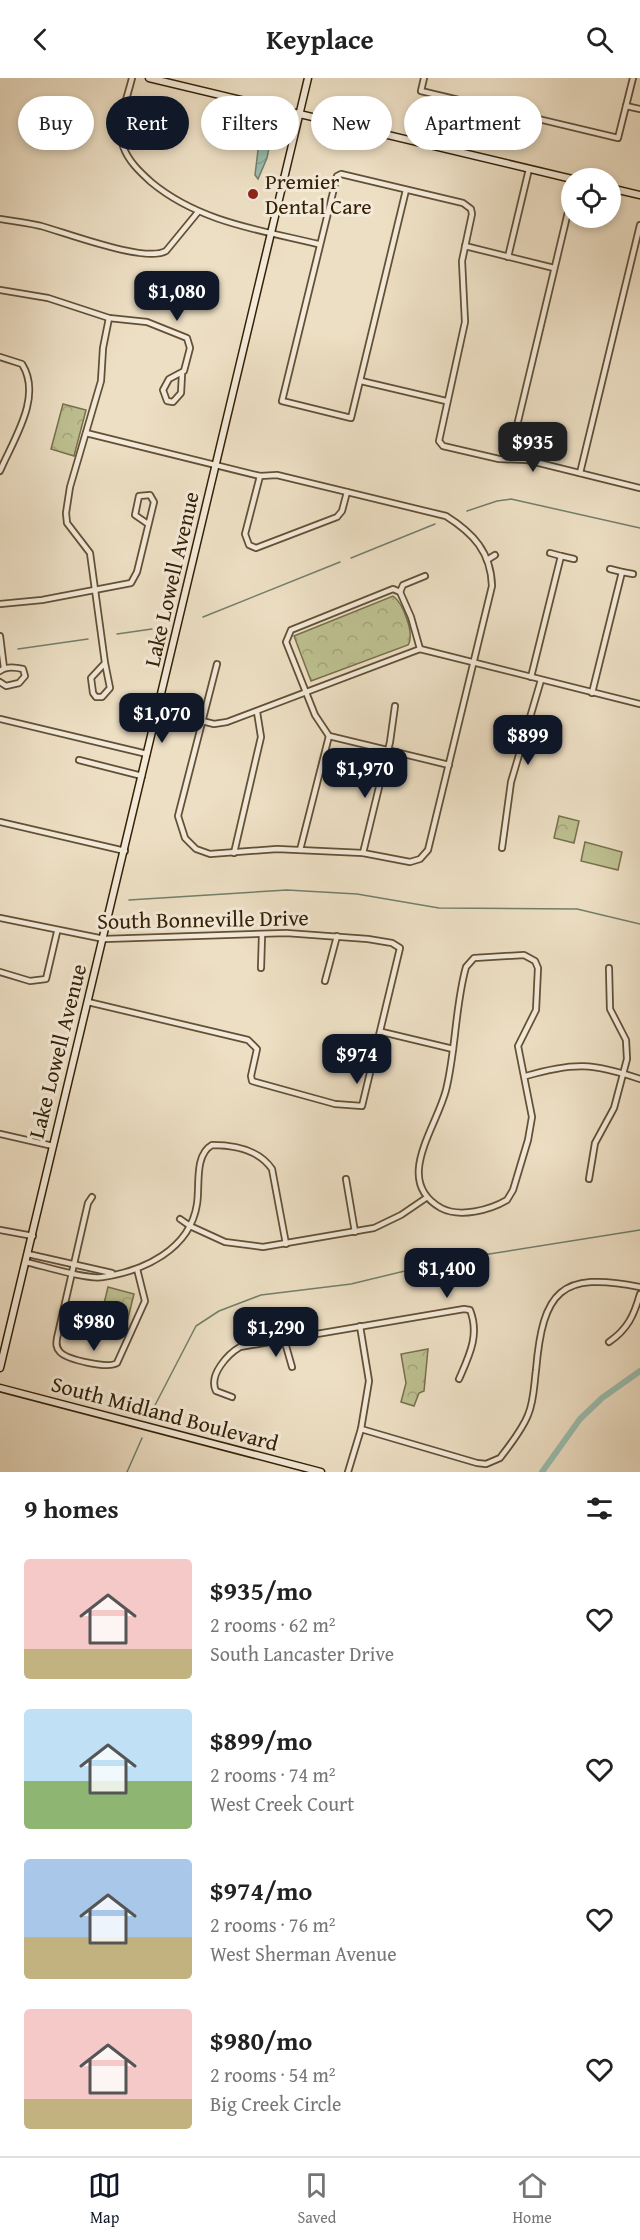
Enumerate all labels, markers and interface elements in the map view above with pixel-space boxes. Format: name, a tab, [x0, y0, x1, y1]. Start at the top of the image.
text: Keyplace	[266, 19, 374, 59]
icon: back	[24, 23, 57, 56]
icon: search	[583, 23, 616, 56]
chip: Buy	[18, 96, 94, 150]
chip: Rent	[106, 96, 189, 150]
chip: Filters	[201, 96, 299, 150]
chip: New	[311, 96, 392, 150]
chip: Apartment	[404, 96, 542, 150]
place label: Premier Dental Care	[265, 165, 372, 222]
map controls	[561, 168, 621, 228]
button: locate	[561, 168, 621, 228]
marker: Premier Dental Care	[246, 187, 260, 201]
pin: $1,080	[128, 271, 226, 322]
text: $1,080	[148, 276, 206, 305]
pin: $935	[497, 422, 569, 473]
text: $935	[512, 427, 554, 456]
street label: Lake Lowell Avenue	[135, 488, 207, 670]
pin: $1,070	[113, 693, 211, 744]
text: $1,070	[133, 698, 191, 727]
pin: $899	[492, 715, 564, 766]
text: $899	[507, 720, 549, 749]
pin: $1,970	[316, 748, 414, 799]
text: $1,970	[336, 753, 394, 782]
street label: South Bonneville Drive	[97, 901, 309, 937]
street label: Lake Lowell Avenue	[20, 960, 94, 1142]
pin: $974	[321, 1034, 393, 1085]
text: $974	[336, 1039, 378, 1068]
pin: $1,400	[398, 1248, 496, 1299]
text: $1,400	[418, 1253, 476, 1282]
pin: $980	[58, 1301, 130, 1352]
text: $980	[73, 1306, 115, 1335]
pin: $1,290	[227, 1307, 325, 1358]
text: $1,290	[247, 1312, 305, 1341]
street label: South Midland Boulevard	[48, 1367, 282, 1459]
text: 9 homes	[24, 1489, 119, 1528]
icon: filters	[583, 1492, 616, 1525]
text: $935/mo	[210, 1571, 312, 1610]
icon: home	[72, 1583, 144, 1655]
icon: heart	[583, 1603, 616, 1636]
text: 2 rooms · 62 m²	[210, 1610, 336, 1639]
text: South Lancaster Drive	[210, 1639, 394, 1668]
text: $899/mo	[210, 1721, 312, 1760]
icon: home	[72, 1733, 144, 1805]
icon: heart	[583, 1753, 616, 1786]
text: 2 rooms · 74 m²	[210, 1760, 336, 1789]
text: West Creek Court	[210, 1789, 354, 1818]
text: $974/mo	[210, 1871, 312, 1910]
icon: home	[72, 1883, 144, 1955]
icon: heart	[583, 1903, 616, 1936]
text: 2 rooms · 76 m²	[210, 1910, 336, 1939]
text: West Sherman Avenue	[210, 1939, 397, 1968]
text: $980/mo	[210, 2021, 312, 2060]
icon: home	[72, 2033, 144, 2105]
icon: heart	[583, 2053, 616, 2086]
text: 2 rooms · 54 m²	[210, 2060, 336, 2089]
text: Big Creek Circle	[210, 2089, 341, 2118]
tab: Map	[88, 2169, 121, 2229]
tab: Saved	[297, 2169, 336, 2229]
tab: Home	[512, 2169, 552, 2229]

